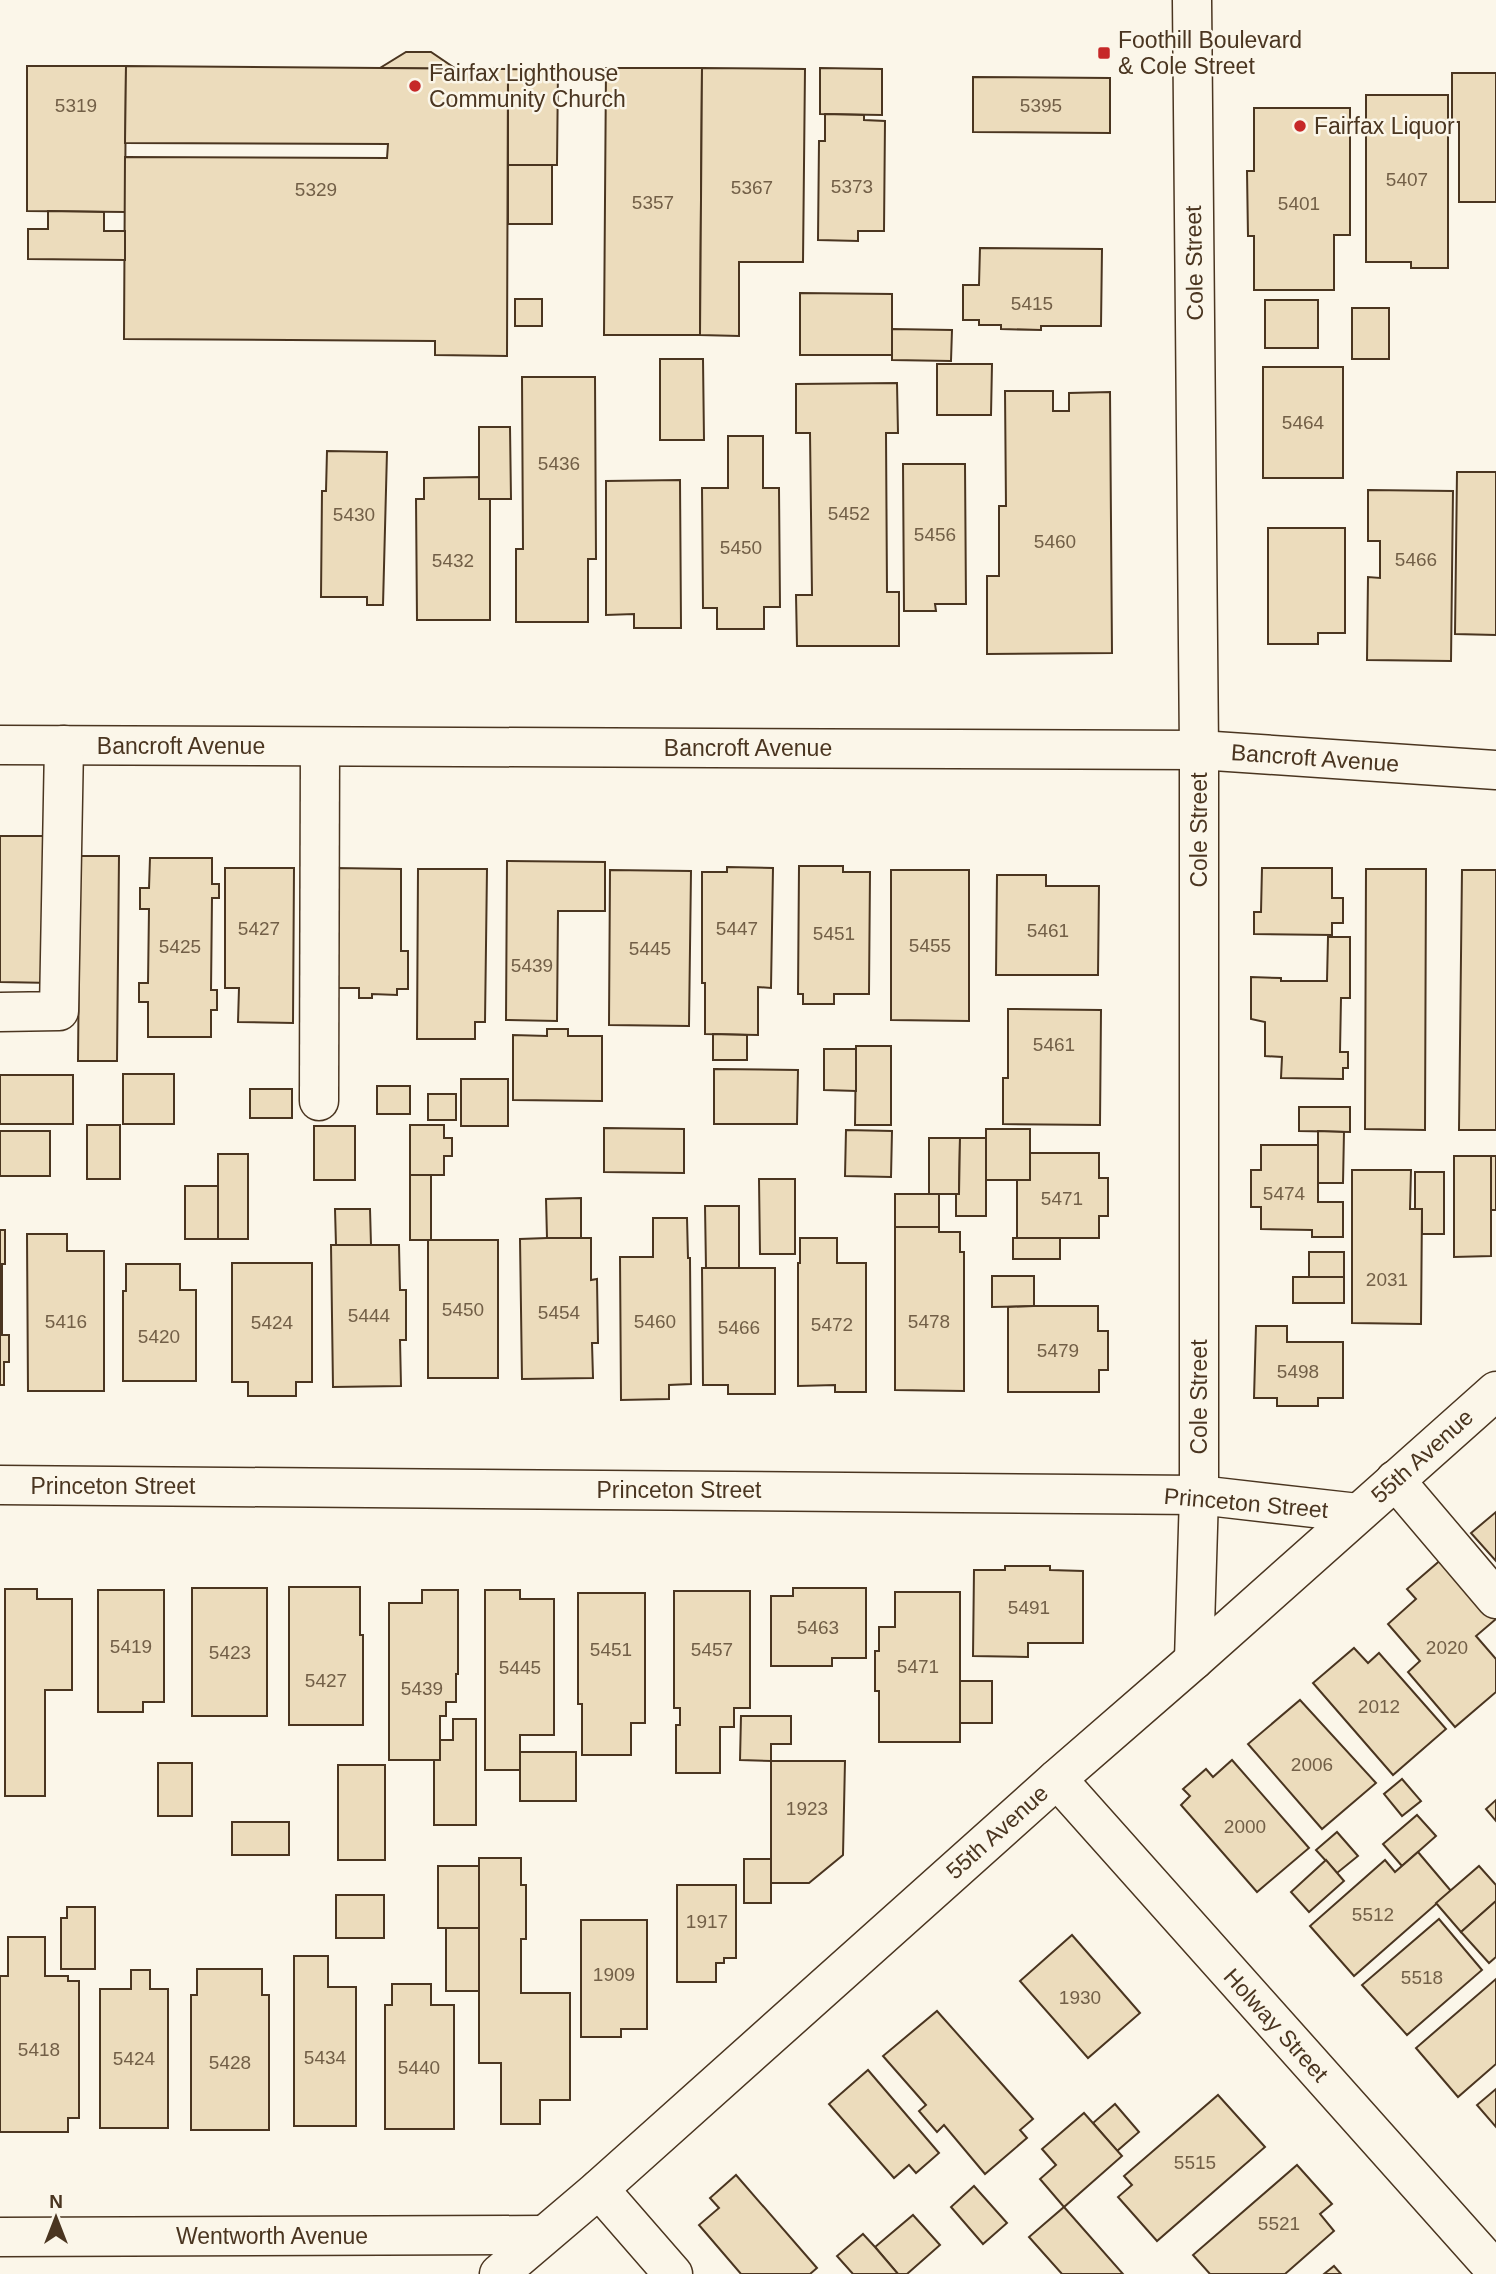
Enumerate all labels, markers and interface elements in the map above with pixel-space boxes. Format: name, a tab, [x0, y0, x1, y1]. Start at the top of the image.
place label: Foothill Boulevard & Cole Street	[1118, 27, 1302, 79]
marker: Foothill Boulevard & Cole Street	[1096, 45, 1112, 61]
place label: Fairfax Lighthouse Community Church	[429, 60, 626, 112]
marker: Fairfax Lighthouse Community Church	[407, 78, 423, 94]
house number: 5319	[55, 95, 97, 116]
house number: 5395	[1020, 95, 1062, 116]
place label: Fairfax Liquor	[1314, 113, 1455, 139]
marker: Fairfax Liquor	[1292, 118, 1308, 134]
house number: 5407	[1386, 169, 1428, 190]
house number: 5373	[831, 176, 873, 197]
house number: 5367	[731, 177, 773, 198]
house number: 5329	[295, 179, 337, 200]
house number: 5357	[632, 192, 674, 213]
house number: 5401	[1278, 193, 1320, 214]
street label: Cole Street	[1180, 205, 1208, 321]
house number: 5415	[1011, 293, 1053, 314]
house number: 5464	[1282, 412, 1325, 433]
house number: 5436	[538, 453, 580, 474]
house number: 5452	[828, 503, 870, 524]
house number: 5430	[333, 504, 375, 525]
house number: 5456	[914, 524, 956, 545]
house number: 5460	[1034, 531, 1076, 552]
house number: 5450	[720, 537, 762, 558]
house number: 5466	[1395, 549, 1437, 570]
house number: 5432	[432, 550, 474, 571]
street label: Bancroft Avenue	[97, 733, 265, 759]
street label: Bancroft Avenue	[664, 735, 832, 761]
street label: Bancroft Avenue	[1230, 739, 1400, 777]
street label: Cole Street	[1186, 772, 1212, 888]
house number: 5427	[238, 918, 280, 939]
house number: 5447	[716, 918, 758, 939]
house number: 5461	[1027, 920, 1069, 941]
house number: 5451	[813, 923, 855, 944]
house number: 5455	[909, 935, 951, 956]
house number: 5425	[159, 936, 201, 957]
house number: 5445	[629, 938, 671, 959]
house number: 5439	[511, 955, 553, 976]
house number: 5461	[1033, 1034, 1075, 1055]
house number: 5474	[1263, 1183, 1306, 1204]
house number: 5471	[1041, 1188, 1083, 1209]
house number: 2031	[1366, 1269, 1408, 1290]
house number: 5450	[442, 1299, 484, 1320]
house number: 5454	[538, 1302, 581, 1323]
house number: 5444	[348, 1305, 391, 1326]
house number: 5416	[45, 1311, 87, 1332]
house number: 5460	[634, 1311, 676, 1332]
house number: 5478	[908, 1311, 950, 1332]
house number: 5424	[251, 1312, 294, 1333]
house number: 5472	[811, 1314, 853, 1335]
house number: 5466	[718, 1317, 760, 1338]
house number: 5420	[138, 1326, 180, 1347]
street label: Cole Street	[1186, 1339, 1212, 1455]
house number: 5479	[1037, 1340, 1079, 1361]
house number: 5498	[1277, 1361, 1319, 1382]
street label: 55th Avenue	[1366, 1404, 1478, 1508]
street label: Princeton Street	[31, 1473, 196, 1499]
street label: Princeton Street	[597, 1477, 762, 1503]
street label: Princeton Street	[1163, 1483, 1330, 1523]
house number: 5491	[1008, 1597, 1050, 1618]
house number: 5463	[797, 1617, 839, 1638]
house number: 5419	[110, 1636, 152, 1657]
house number: 2020	[1426, 1637, 1468, 1658]
house number: 5451	[590, 1639, 632, 1660]
house number: 5457	[691, 1639, 733, 1660]
house number: 5423	[209, 1642, 251, 1663]
house number: 5471	[897, 1656, 939, 1677]
house number: 5445	[499, 1657, 541, 1678]
house number: 5427	[305, 1670, 347, 1691]
house number: 5439	[401, 1678, 443, 1699]
house number: 2012	[1358, 1696, 1400, 1717]
house number: 2006	[1291, 1754, 1333, 1775]
street label: 55th Avenue	[941, 1780, 1053, 1884]
house number: 1923	[786, 1798, 828, 1819]
house number: 2000	[1224, 1816, 1266, 1837]
house number: 5512	[1352, 1904, 1394, 1925]
house number: 1917	[686, 1911, 728, 1932]
street label: Holway Street	[1218, 1963, 1334, 2087]
house number: 1909	[593, 1964, 635, 1985]
house number: 5518	[1401, 1967, 1443, 1988]
house number: 1930	[1059, 1987, 1101, 2008]
house number: 5418	[18, 2039, 60, 2060]
house number: 5434	[304, 2047, 347, 2068]
house number: 5424	[113, 2048, 156, 2069]
house number: 5428	[209, 2052, 251, 2073]
house number: 5440	[398, 2057, 440, 2078]
house number: 5515	[1174, 2152, 1216, 2173]
north arrow	[21, 2183, 91, 2253]
text: N	[49, 2191, 63, 2212]
house number: 5521	[1258, 2213, 1300, 2234]
street label: Wentworth Avenue	[176, 2223, 368, 2249]

